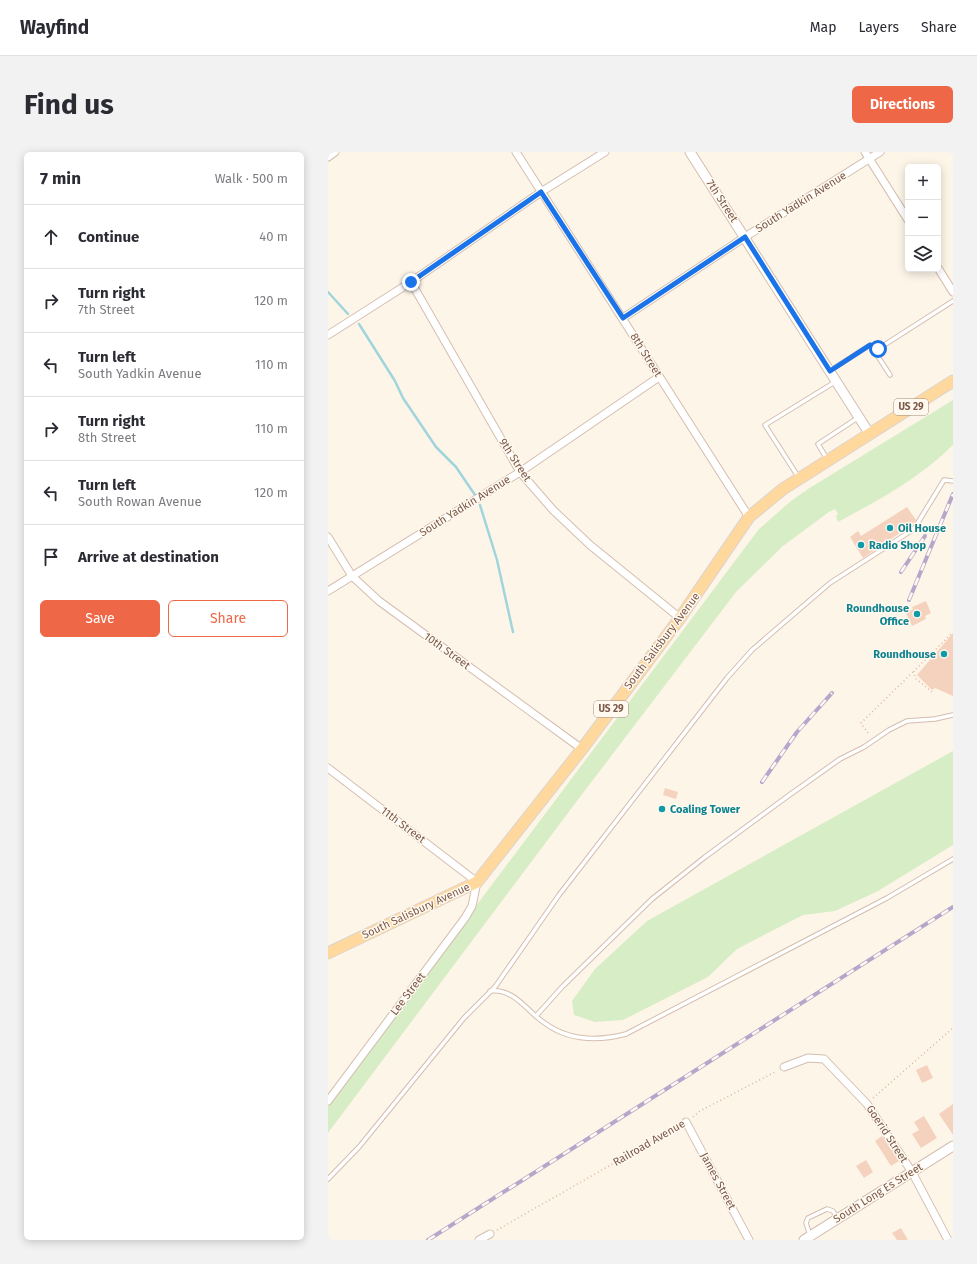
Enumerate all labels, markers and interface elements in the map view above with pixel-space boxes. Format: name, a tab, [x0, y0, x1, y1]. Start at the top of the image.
text: Wayfind	[20, 16, 89, 39]
text: Map	[810, 19, 836, 36]
text: Layers	[858, 19, 899, 36]
text: Share	[921, 19, 957, 36]
button: Directions	[852, 86, 953, 123]
text: Find us	[24, 88, 114, 121]
map controls	[905, 164, 941, 272]
button: +	[905, 164, 941, 200]
text: 7 min	[40, 168, 81, 189]
street label: South Yadkin Avenue	[753, 169, 849, 235]
text: Walk · 500 m	[215, 171, 288, 186]
street label: 7th Street	[703, 177, 741, 225]
button: −	[905, 200, 941, 236]
icon: ahead	[40, 226, 62, 248]
text: Continue	[78, 228, 139, 246]
text: 40 m	[259, 229, 288, 244]
button: layers	[905, 236, 941, 272]
route end	[402, 273, 420, 291]
text: Turn right	[78, 284, 145, 302]
icon: right	[40, 290, 62, 312]
text: 120 m	[254, 293, 288, 308]
text: 7th Street	[78, 302, 135, 317]
street label: 8th Street	[627, 331, 665, 379]
route start	[869, 340, 887, 358]
text: Turn left	[78, 348, 136, 366]
icon: left	[40, 354, 62, 376]
text: 110 m	[255, 357, 288, 372]
text: South Yadkin Avenue	[78, 366, 202, 381]
road number: US 29	[894, 399, 928, 415]
text: Turn right	[78, 412, 145, 430]
icon: right	[40, 418, 62, 440]
text: 110 m	[255, 421, 288, 436]
text: 8th Street	[78, 430, 136, 445]
street label: 9th Street	[496, 436, 534, 484]
street label: South Yadkin Avenue	[417, 473, 513, 539]
text: Turn left	[78, 476, 136, 494]
icon: left	[40, 482, 62, 504]
text: 120 m	[254, 485, 288, 500]
text: South Rowan Avenue	[78, 494, 202, 509]
place label: Oil House	[898, 522, 946, 535]
marker: Oil House	[885, 523, 895, 533]
place label: Radio Shop	[869, 539, 927, 552]
marker: Radio Shop	[856, 540, 866, 550]
icon: arrive	[40, 546, 62, 568]
text: Arrive at destination	[78, 548, 219, 566]
street label: South Salisbury Avenue	[621, 590, 703, 692]
button: Save	[40, 600, 160, 637]
button: Share	[168, 600, 288, 637]
place label: Roundhouse Office	[846, 602, 909, 628]
marker: Roundhouse Office	[912, 609, 922, 619]
street label: 10th Street	[421, 630, 473, 672]
place label: Roundhouse	[873, 648, 936, 661]
marker: Roundhouse	[939, 649, 949, 659]
road number: US 29	[594, 701, 628, 717]
place label: Coaling Tower	[670, 803, 741, 816]
street label: 11th Street	[378, 804, 428, 846]
marker: Coaling Tower	[657, 804, 667, 814]
street label: South Salisbury Avenue	[360, 880, 472, 942]
street label: Lee Street	[388, 970, 428, 1018]
street label: Goerid Street	[864, 1103, 910, 1165]
street label: Railroad Avenue	[611, 1117, 687, 1169]
street label: James Street	[698, 1150, 738, 1212]
street label: South Long Es Street	[831, 1160, 925, 1226]

